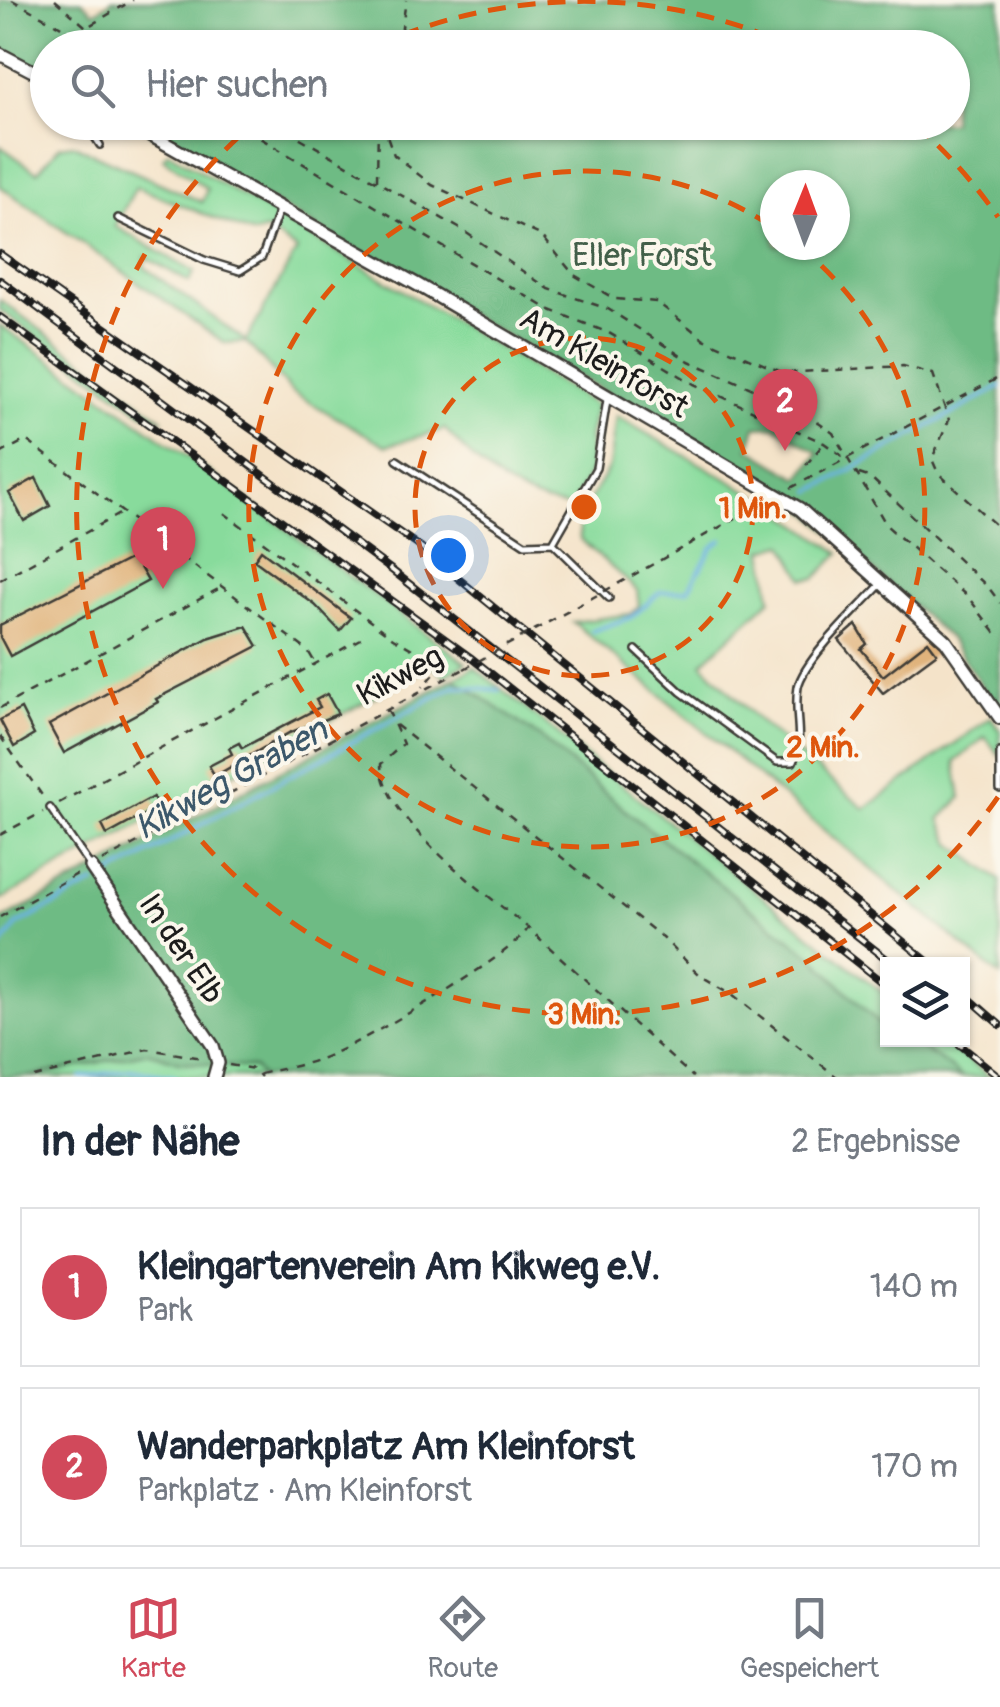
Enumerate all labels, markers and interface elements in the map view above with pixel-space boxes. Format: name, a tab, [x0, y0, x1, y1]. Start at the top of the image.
search box	[30, 30, 970, 140]
icon: search	[65, 58, 120, 113]
text: Hier suchen	[145, 61, 328, 109]
north arrow	[760, 170, 850, 260]
park label: Eller Forst	[572, 236, 712, 276]
street label: Am Kleinforst	[512, 299, 696, 428]
pin: 2	[752, 368, 818, 451]
centre of rings	[566, 489, 602, 525]
text: 1 Min.	[719, 490, 787, 527]
pin: 1	[130, 506, 196, 589]
your location	[423, 530, 474, 581]
street label: Kikweg	[350, 637, 450, 715]
water label: Kikweg Graben	[127, 707, 337, 850]
text: 2 Min.	[786, 729, 860, 766]
street label: In der Elb	[130, 886, 232, 1012]
map controls	[880, 957, 970, 1047]
button: layers	[880, 957, 970, 1047]
text: 3 Min.	[547, 996, 621, 1033]
text: In der Nähe	[40, 1116, 239, 1168]
text: 2 Ergebnisse	[791, 1122, 960, 1162]
text: Kleingartenverein Am Kikweg e.V.	[137, 1243, 660, 1291]
text: 1	[68, 1267, 81, 1307]
text: 140 m	[870, 1267, 958, 1307]
text: Park	[137, 1291, 193, 1331]
text: Wanderparkplatz Am Kleinforst	[137, 1423, 635, 1471]
text: 2	[66, 1447, 83, 1487]
text: 170 m	[871, 1447, 958, 1487]
text: Parkplatz · Am Kleinforst	[137, 1471, 472, 1511]
tab: Karte	[121, 1591, 186, 1686]
tab: Route	[428, 1591, 498, 1686]
tab: Gespeichert	[740, 1591, 879, 1686]

